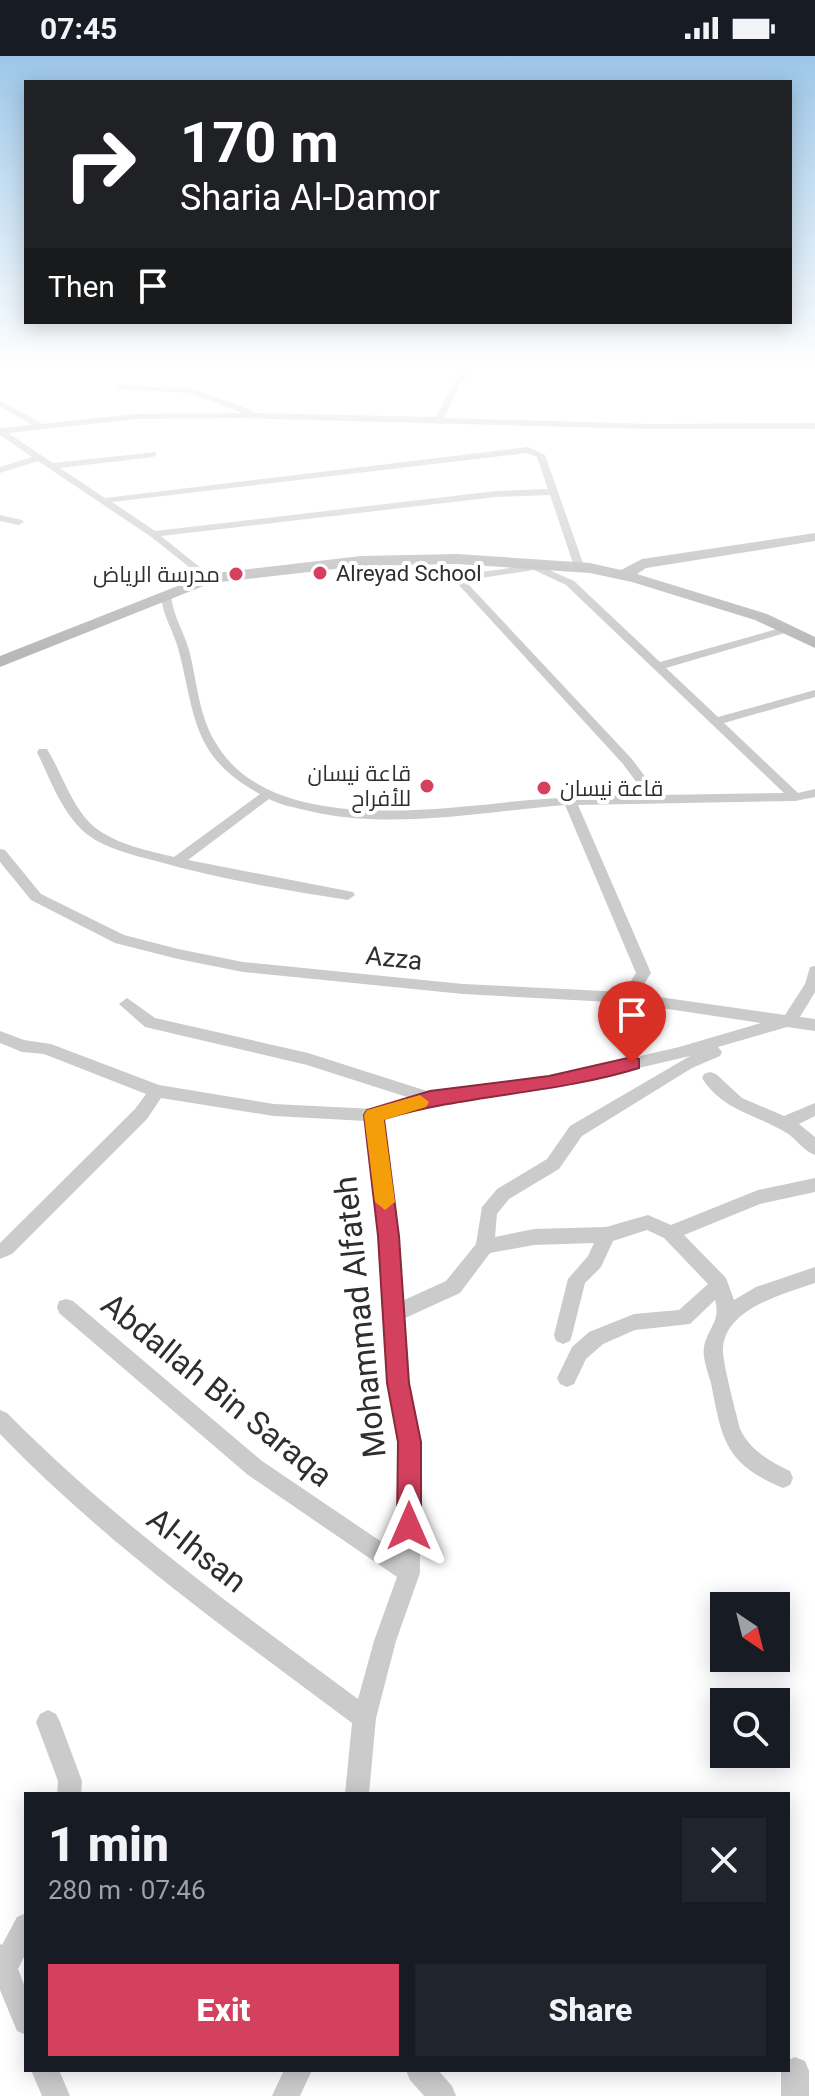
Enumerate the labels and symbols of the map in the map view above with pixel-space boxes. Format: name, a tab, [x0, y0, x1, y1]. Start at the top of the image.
place label: Alreyad School	[336, 561, 482, 586]
place label: مدرسة الرياض	[93, 562, 220, 588]
marker: Alreyad School	[311, 564, 329, 582]
marker: مدرسة الرياض	[227, 565, 245, 583]
place label: قاعة نيسان للأفراح	[308, 761, 411, 813]
place label: قاعة نيسان	[560, 776, 663, 801]
marker: قاعة نيسان للأفراح	[418, 777, 436, 795]
marker: قاعة نيسان	[535, 779, 553, 797]
street label: Azza	[364, 940, 424, 976]
pin	[598, 981, 666, 1063]
street label: Mohammad Alfateh	[326, 1174, 394, 1460]
street label: Abdallah Bin Saraqa	[94, 1285, 340, 1495]
position arrow	[367, 1484, 451, 1568]
street label: Al-Ihsan	[140, 1499, 254, 1601]
north arrow	[710, 1592, 790, 1672]

